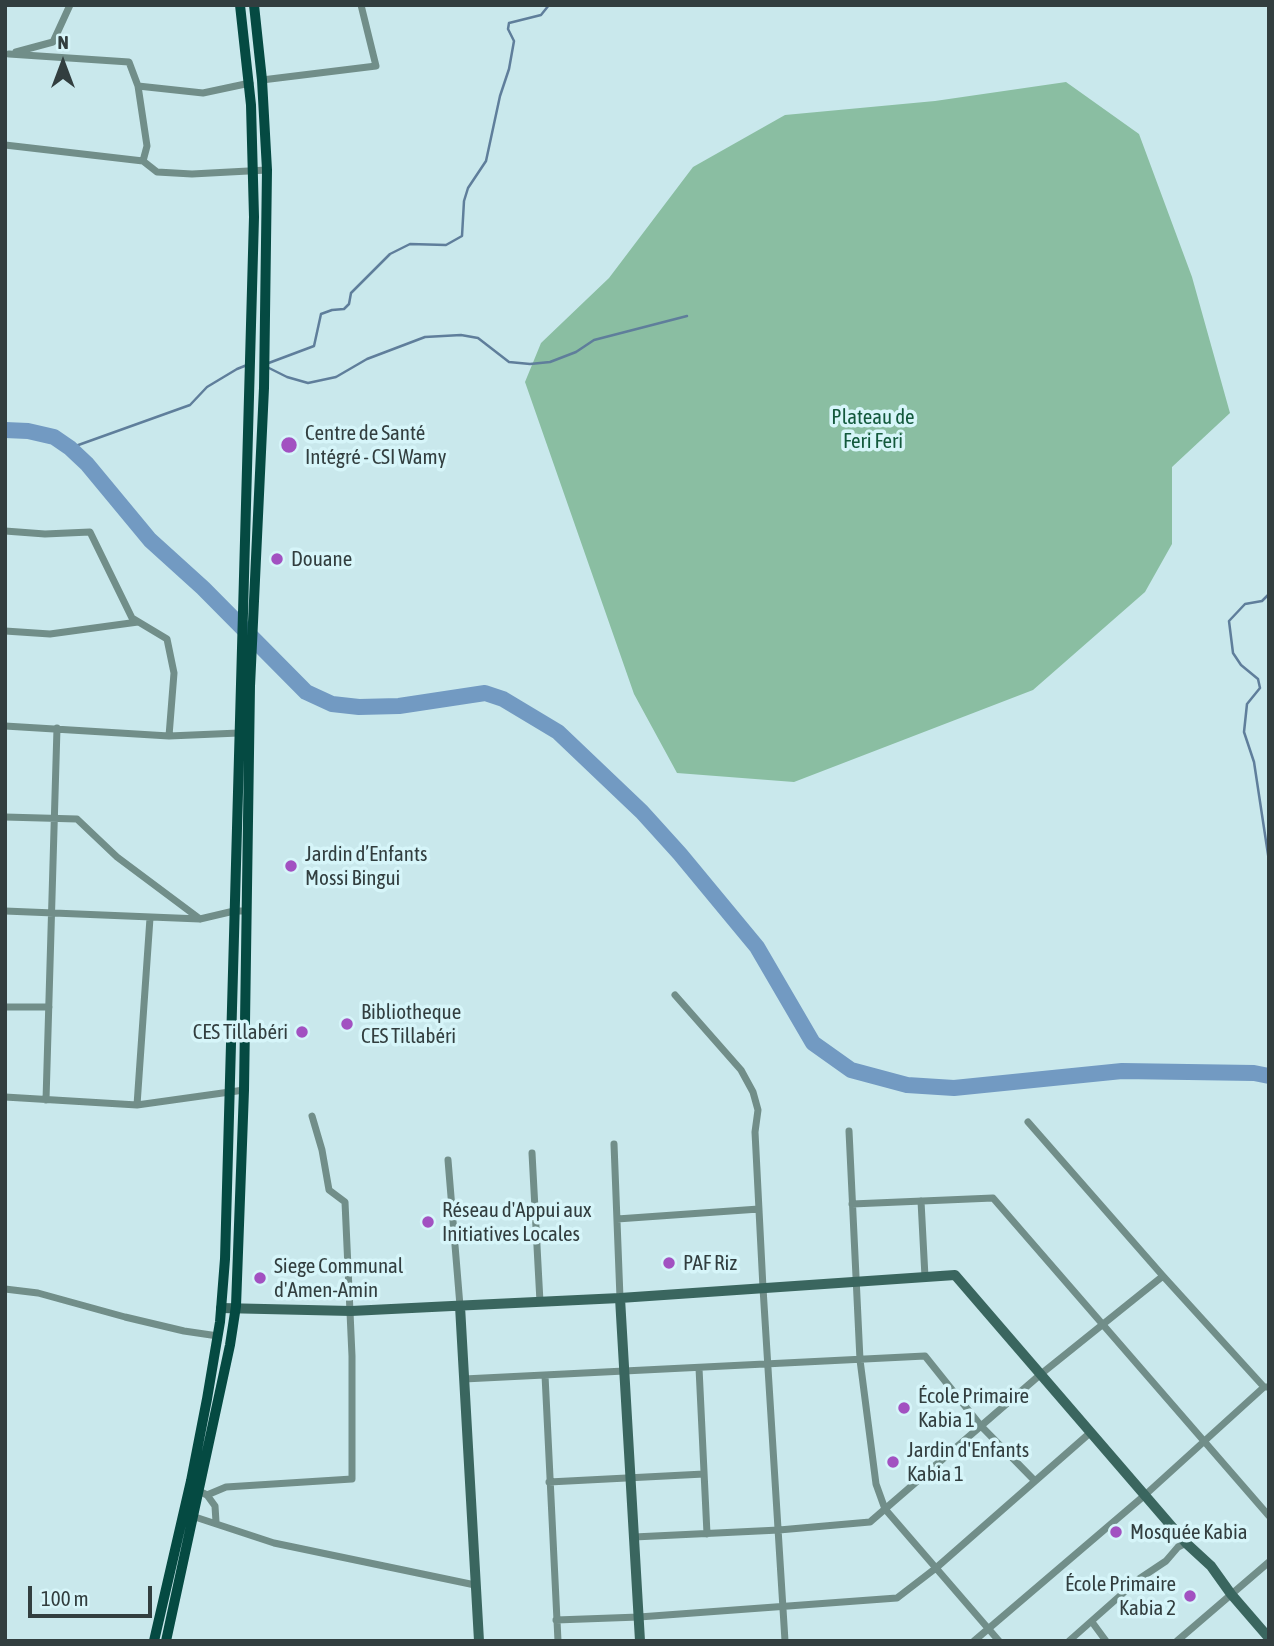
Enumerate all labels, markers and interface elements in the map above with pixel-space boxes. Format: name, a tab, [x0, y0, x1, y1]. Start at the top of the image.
north arrow	[28, 28, 98, 98]
text: N	[57, 31, 69, 53]
park label: Plateau de Feri Feri	[831, 404, 915, 454]
place label: Centre de Santé Intégré - CSI Wamy	[305, 420, 446, 470]
marker: Centre de Santé Intégré - CSI Wamy	[279, 435, 299, 455]
place label: Douane	[291, 546, 352, 572]
marker: Douane	[269, 551, 285, 567]
place label: Jardin d’Enfants Mossi Bingui	[305, 841, 427, 891]
marker: Jardin d’Enfants Mossi Bingui	[283, 858, 299, 874]
place label: Bibliotheque CES Tillabéri	[361, 999, 461, 1049]
marker: Bibliotheque CES Tillabéri	[339, 1016, 355, 1032]
place label: CES Tillabéri	[193, 1019, 288, 1045]
marker: CES Tillabéri	[294, 1024, 310, 1040]
place label: Réseau d'Appui aux Initiatives Locales	[442, 1197, 592, 1247]
marker: Réseau d'Appui aux Initiatives Locales	[420, 1214, 436, 1230]
place label: PAF Riz	[683, 1250, 737, 1276]
place label: Siege Communal d'Amen-Amin	[274, 1253, 403, 1303]
marker: PAF Riz	[661, 1255, 677, 1271]
marker: Siege Communal d'Amen-Amin	[252, 1270, 268, 1286]
place label: École Primaire Kabia 1	[918, 1383, 1029, 1433]
marker: École Primaire Kabia 1	[896, 1400, 912, 1416]
place label: Jardin d'Enfants Kabia 1	[907, 1437, 1029, 1487]
marker: Jardin d'Enfants Kabia 1	[885, 1454, 901, 1470]
place label: Mosquée Kabia	[1130, 1519, 1247, 1545]
marker: Mosquée Kabia	[1108, 1524, 1124, 1540]
place label: École Primaire Kabia 2	[1065, 1571, 1176, 1621]
scale bar	[32, 1572, 156, 1616]
text: 100 m	[41, 1586, 89, 1610]
marker: École Primaire Kabia 2	[1182, 1588, 1198, 1604]

